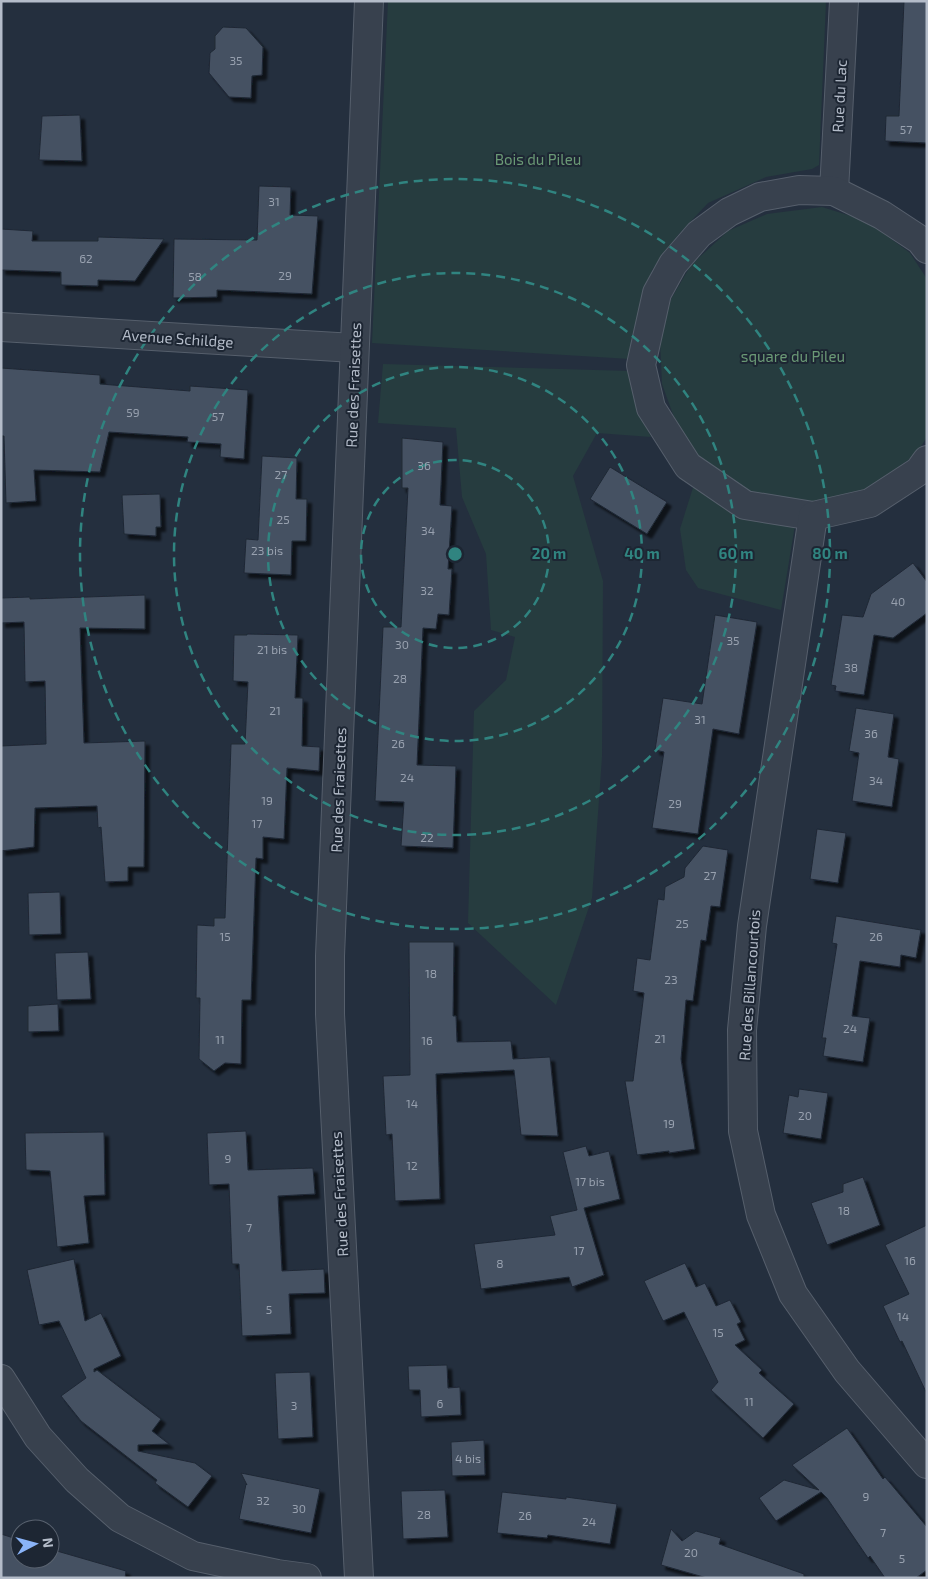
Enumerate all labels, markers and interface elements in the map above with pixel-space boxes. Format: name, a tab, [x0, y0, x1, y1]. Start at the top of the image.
house number: 35	[229, 53, 243, 67]
street label: Rue du Lac	[828, 59, 850, 133]
house number: 57	[900, 122, 912, 136]
park label: Bois du Pileu	[495, 150, 581, 168]
house number: 31	[268, 194, 280, 208]
house number: 62	[79, 251, 93, 265]
house number: 29	[278, 268, 292, 282]
house number: 58	[188, 269, 202, 283]
street label: Rue des Fraisettes	[342, 322, 364, 448]
street label: Avenue Schildge	[122, 325, 234, 351]
park label: square du Pileu	[741, 347, 845, 365]
house number: 59	[126, 405, 140, 419]
house number: 57	[212, 409, 224, 423]
house number: 36	[417, 458, 431, 472]
house number: 27	[275, 467, 287, 481]
house number: 25	[276, 512, 290, 526]
house number: 34	[421, 523, 435, 537]
house number: 23 bis	[251, 543, 283, 557]
text: 20 m	[532, 544, 566, 562]
text: 40 m	[624, 544, 660, 562]
text: 60 m	[719, 544, 753, 562]
text: 80 m	[812, 544, 848, 562]
centre of rings	[446, 545, 464, 563]
house number: 32	[420, 583, 434, 597]
house number: 40	[891, 594, 905, 608]
house number: 35	[726, 633, 740, 647]
house number: 30	[395, 637, 409, 651]
house number: 21 bis	[257, 642, 287, 656]
house number: 38	[844, 660, 858, 674]
house number: 28	[393, 671, 407, 685]
house number: 21	[269, 703, 281, 717]
house number: 31	[694, 712, 706, 726]
house number: 36	[864, 726, 878, 740]
street label: Rue des Fraisettes	[327, 727, 349, 853]
house number: 26	[391, 736, 405, 750]
house number: 24	[400, 770, 414, 784]
house number: 34	[869, 773, 883, 787]
house number: 19	[261, 793, 273, 807]
house number: 29	[668, 796, 682, 810]
house number: 17	[252, 816, 262, 830]
house number: 22	[420, 830, 434, 844]
house number: 27	[704, 868, 716, 882]
street label: Rue des Billancourtois	[735, 909, 763, 1061]
house number: 25	[675, 916, 689, 930]
house number: 15	[219, 929, 231, 943]
house number: 26	[869, 929, 883, 943]
house number: 18	[425, 966, 437, 980]
house number: 23	[664, 972, 678, 986]
house number: 24	[843, 1021, 857, 1035]
house number: 21	[654, 1031, 666, 1045]
house number: 11	[215, 1032, 225, 1046]
house number: 16	[421, 1033, 433, 1047]
house number: 14	[406, 1096, 418, 1110]
house number: 20	[798, 1108, 812, 1122]
house number: 19	[663, 1116, 675, 1130]
street label: Rue des Fraisettes	[327, 1131, 351, 1257]
house number: 9	[225, 1151, 232, 1165]
house number: 12	[406, 1158, 418, 1172]
house number: 17 bis	[575, 1174, 605, 1188]
house number: 18	[838, 1203, 850, 1217]
house number: 7	[246, 1220, 252, 1234]
house number: 17	[574, 1243, 584, 1257]
house number: 16	[904, 1253, 916, 1267]
house number: 8	[496, 1256, 504, 1270]
house number: 5	[266, 1302, 272, 1316]
house number: 14	[897, 1309, 909, 1323]
house number: 15	[712, 1325, 724, 1339]
house number: 11	[744, 1394, 754, 1408]
house number: 6	[437, 1396, 444, 1410]
house number: 3	[291, 1398, 297, 1412]
house number: 4 bis	[455, 1451, 481, 1465]
house number: 9	[863, 1489, 870, 1503]
house number: 32	[256, 1493, 270, 1507]
house number: 30	[292, 1501, 306, 1515]
house number: 28	[417, 1507, 431, 1521]
house number: 26	[518, 1508, 532, 1522]
house number: 24	[582, 1514, 596, 1528]
north arrow	[10, 1519, 60, 1569]
house number: 7	[880, 1525, 886, 1539]
text: N	[39, 1537, 57, 1549]
house number: 20	[684, 1545, 698, 1559]
house number: 5	[899, 1551, 905, 1565]

